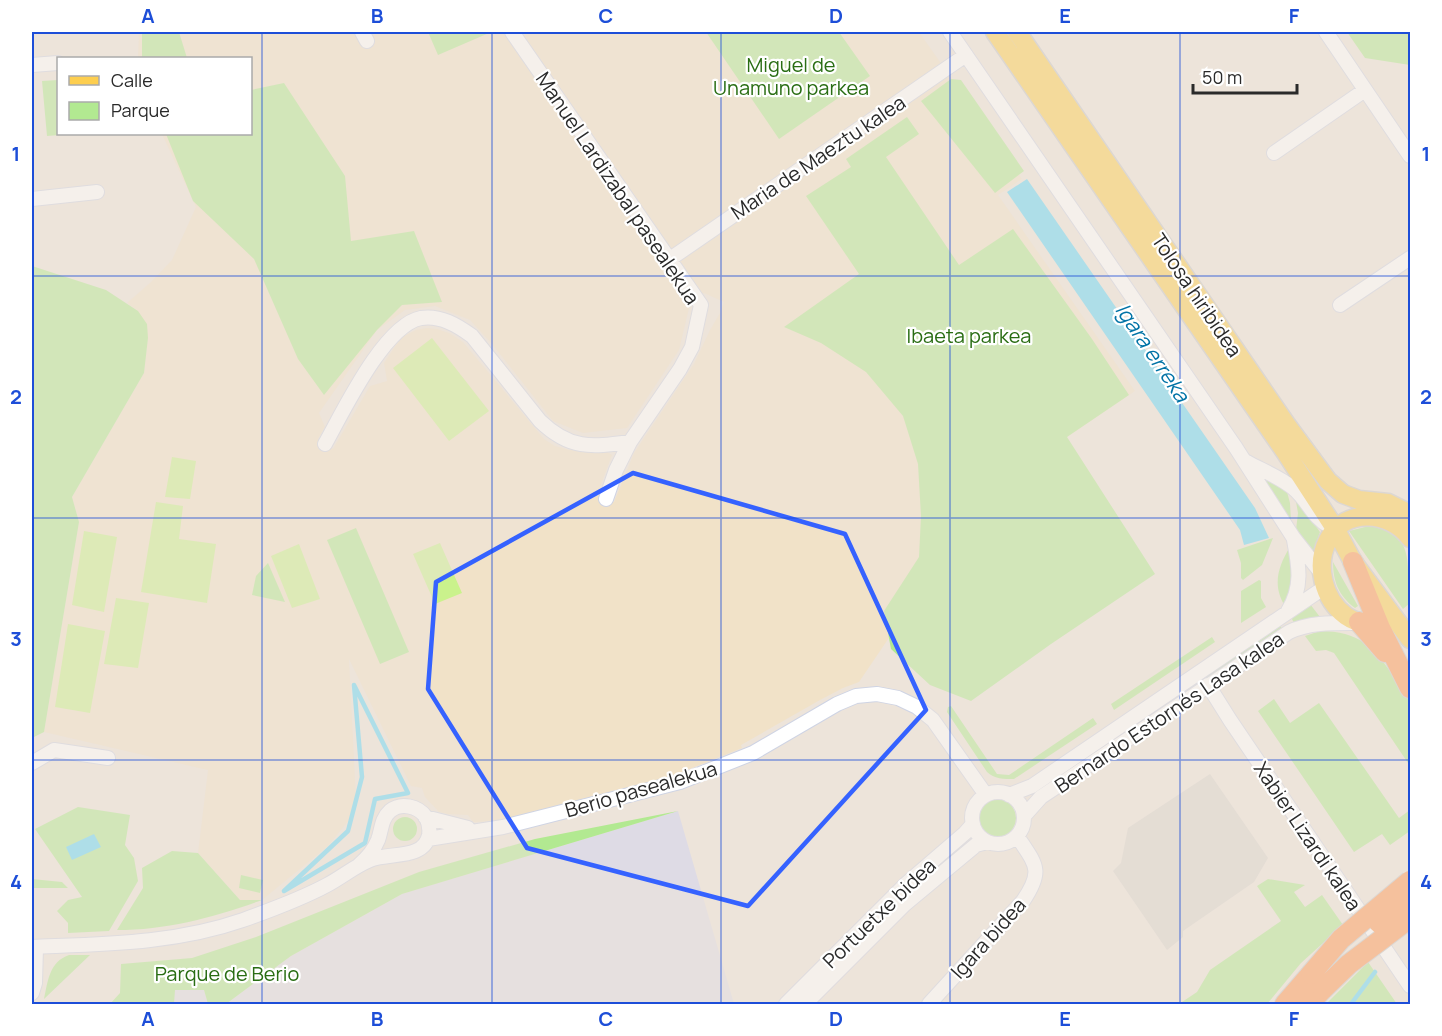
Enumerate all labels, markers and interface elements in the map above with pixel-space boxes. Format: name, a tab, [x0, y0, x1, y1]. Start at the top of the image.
text: A	[141, 2, 155, 29]
text: B	[371, 2, 384, 29]
text: C	[599, 2, 613, 29]
text: D	[829, 2, 843, 29]
text: E	[1059, 2, 1071, 29]
text: F	[1289, 2, 1300, 29]
park label: Miguel de Unamuno parkea	[713, 51, 869, 101]
legend	[57, 57, 252, 135]
scale bar	[1193, 57, 1296, 95]
text: 50 m	[1202, 65, 1242, 89]
street label: Manuel Lardizabal pasealekua	[530, 66, 706, 310]
text: Calle	[111, 68, 153, 92]
street label: Maria de Maeztu kalea	[726, 89, 910, 225]
text: Parque	[111, 98, 170, 122]
text: 1	[12, 140, 20, 167]
text: 1	[1422, 140, 1430, 167]
street label: Tolosa hiribidea	[1146, 228, 1248, 362]
water label: Igara erreka	[1110, 297, 1197, 408]
park label: Ibaeta parkea	[907, 322, 1031, 349]
text: 2	[10, 383, 22, 410]
text: 2	[1420, 383, 1432, 410]
text: 3	[10, 625, 22, 652]
street label: Bernardo Estornés Lasa kalea	[1049, 625, 1289, 799]
text: 3	[1420, 625, 1432, 652]
street label: Berio pasealekua	[562, 754, 720, 824]
street label: Xabier Lizardi kalea	[1248, 756, 1368, 916]
street label: Portuetxe bidea	[817, 852, 941, 974]
text: 4	[10, 868, 22, 895]
text: 4	[1420, 868, 1432, 895]
street label: Igara bidea	[944, 892, 1032, 984]
park label: Parque de Berio	[155, 960, 299, 987]
text: A	[141, 1005, 155, 1032]
text: B	[371, 1005, 384, 1032]
text: C	[599, 1005, 613, 1032]
text: D	[829, 1005, 843, 1032]
text: E	[1059, 1005, 1071, 1032]
text: F	[1289, 1005, 1300, 1032]

